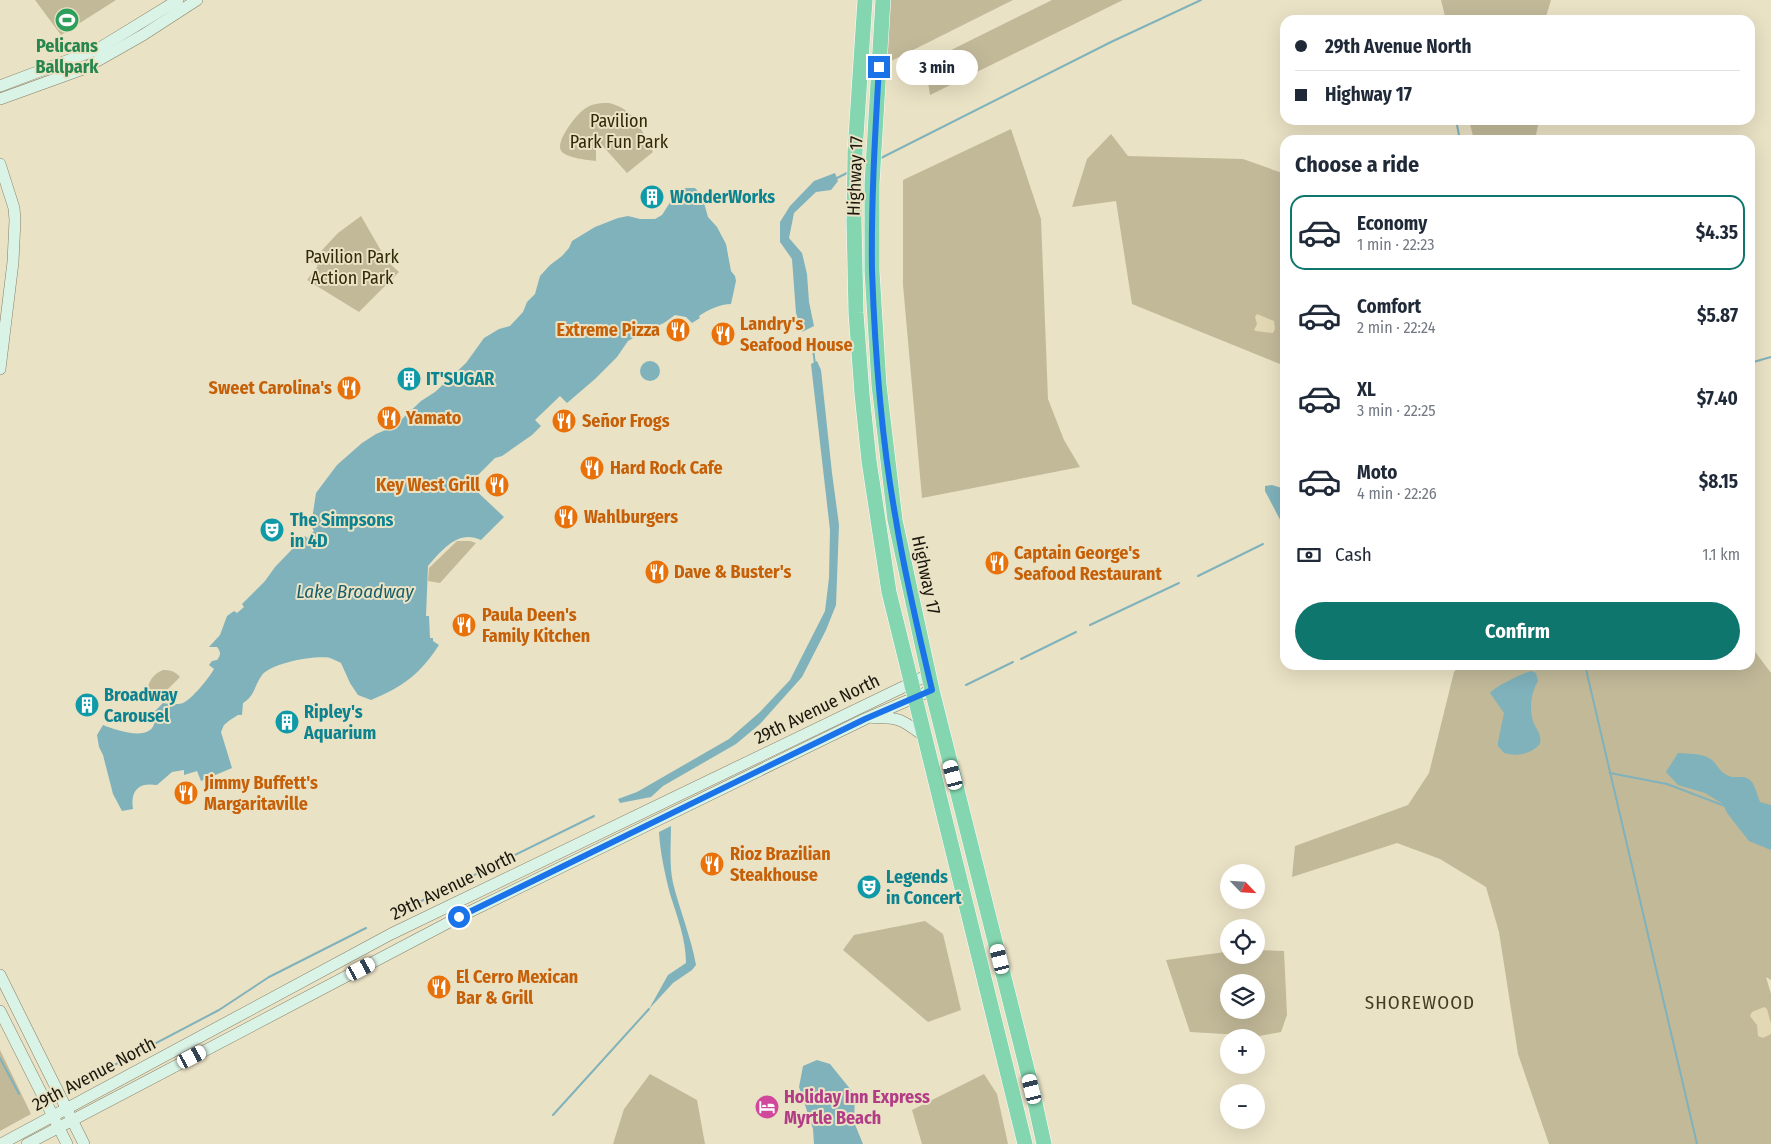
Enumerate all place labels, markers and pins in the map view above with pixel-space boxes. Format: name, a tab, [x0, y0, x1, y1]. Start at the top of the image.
sports icon: Pelicans Ballpark	[54, 7, 80, 33]
place label: Pelicans Ballpark	[36, 35, 99, 78]
building icon: WonderWorks	[639, 184, 665, 210]
place label: WonderWorks	[670, 186, 775, 208]
place label: Landry's Seafood House	[740, 313, 853, 356]
restaurant icon: Extreme Pizza	[665, 317, 691, 343]
place label: Extreme Pizza	[557, 319, 660, 341]
restaurant icon: Landry's Seafood House	[710, 321, 736, 347]
building icon: IT'SUGAR	[396, 366, 422, 392]
place label: IT'SUGAR	[426, 368, 495, 390]
restaurant icon: Sweet Carolina's	[336, 375, 362, 401]
place label: Sweet Carolina's	[209, 377, 332, 399]
restaurant icon: Yamato	[376, 405, 402, 431]
place label: Yamato	[405, 407, 462, 429]
restaurant icon: Señor Frogs	[551, 408, 577, 434]
place label: Señor Frogs	[582, 410, 670, 432]
restaurant icon: Hard Rock Cafe	[579, 455, 605, 481]
place label: Hard Rock Cafe	[610, 457, 723, 479]
restaurant icon: Key West Grill	[484, 472, 510, 498]
place label: Key West Grill	[376, 474, 480, 496]
restaurant icon: Wahlburgers	[553, 504, 579, 530]
place label: Wahlburgers	[584, 506, 678, 528]
place label: The Simpsons in 4D	[290, 509, 394, 552]
theatre icon: The Simpsons in 4D	[259, 517, 285, 543]
place label: Captain George's Seafood Restaurant	[1014, 542, 1163, 585]
restaurant icon: Captain George's Seafood Restaurant	[984, 550, 1010, 576]
restaurant icon: Dave & Buster's	[644, 559, 670, 585]
place label: Dave & Buster's	[674, 561, 792, 583]
place label: Paula Deen's Family Kitchen	[482, 604, 590, 647]
restaurant icon: Paula Deen's Family Kitchen	[451, 612, 477, 638]
place label: Broadway Carousel	[104, 684, 178, 727]
building icon: Broadway Carousel	[74, 692, 100, 718]
place label: Ripley's Aquarium	[303, 701, 376, 744]
building icon: Ripley's Aquarium	[274, 709, 300, 735]
place label: Jimmy Buffett's Margaritaville	[203, 772, 318, 815]
restaurant icon: Jimmy Buffett's Margaritaville	[173, 780, 199, 806]
place label: Rioz Brazilian Steakhouse	[730, 843, 831, 886]
restaurant icon: Rioz Brazilian Steakhouse	[699, 851, 725, 877]
place label: Legends in Concert	[886, 866, 962, 909]
theatre icon: Legends in Concert	[856, 874, 882, 900]
place label: El Cerro Mexican Bar & Grill	[456, 966, 578, 1009]
restaurant icon: El Cerro Mexican Bar & Grill	[426, 974, 452, 1000]
place label: Holiday Inn Express Myrtle Beach	[784, 1086, 930, 1129]
hotel icon: Holiday Inn Express Myrtle Beach	[754, 1094, 780, 1120]

